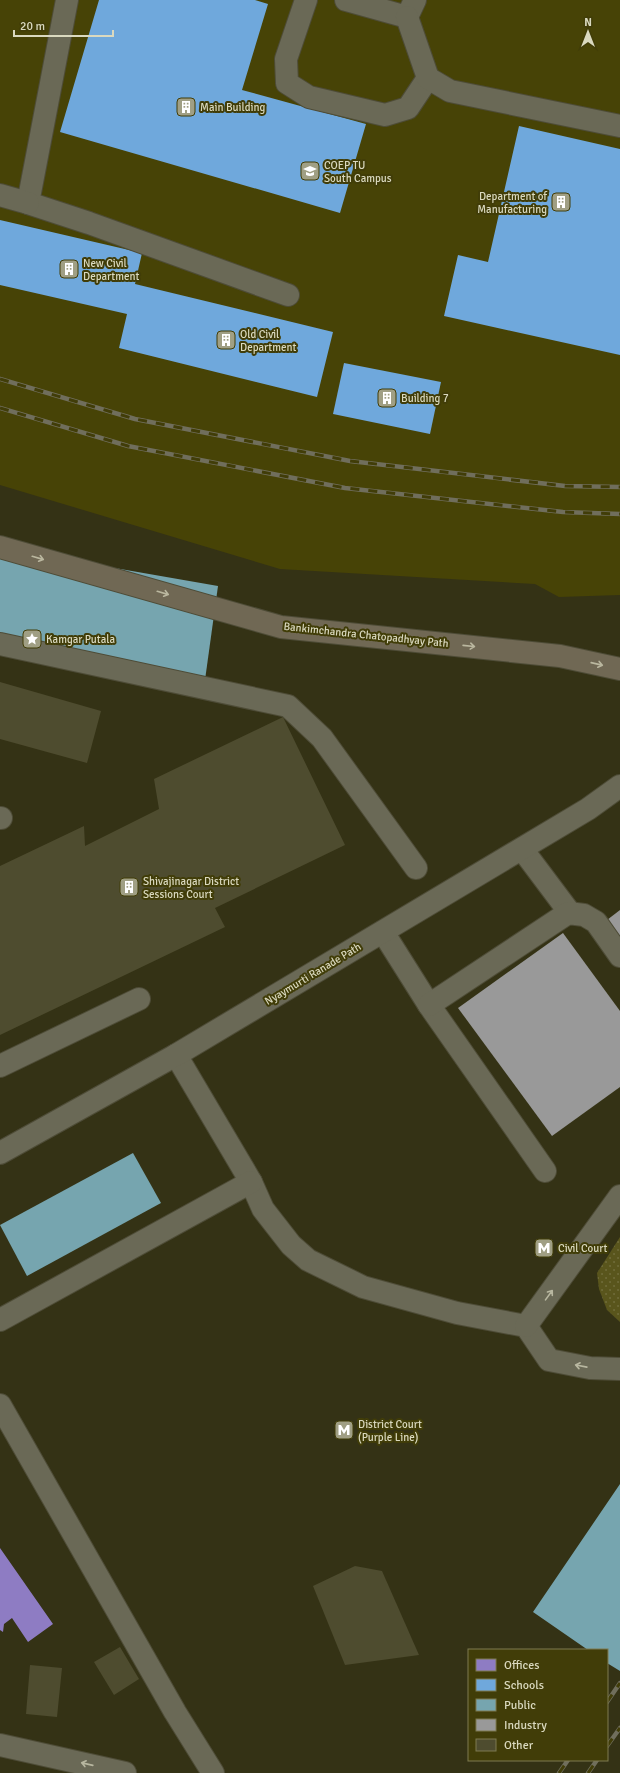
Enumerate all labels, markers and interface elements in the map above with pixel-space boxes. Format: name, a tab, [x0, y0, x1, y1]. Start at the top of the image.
scale bar	[14, 12, 113, 38]
north arrow	[568, 12, 608, 52]
text: N	[584, 16, 592, 29]
text: 20 m	[20, 19, 45, 34]
building icon: Main Building	[175, 96, 197, 118]
place label: Main Building	[200, 101, 265, 114]
place label: COEP TU South Campus	[324, 159, 392, 185]
school or university icon: COEP TU South Campus	[299, 160, 321, 182]
place label: Department of Manufacturing	[477, 190, 548, 216]
building icon: Department of Manufacturing	[550, 191, 572, 213]
place label: New Civil Department	[83, 257, 139, 283]
building icon: New Civil Department	[58, 258, 80, 280]
place label: Old Civil Department	[240, 328, 296, 354]
building icon: Old Civil Department	[215, 329, 237, 351]
building icon: Building 7	[376, 387, 398, 409]
place label: Building 7	[401, 392, 449, 405]
one-way arrow	[31, 555, 44, 562]
one-way arrow	[156, 590, 169, 598]
street label: Bankimchandra Chatopadhyay Path	[283, 620, 449, 650]
place icon: Kamgar Putala	[21, 628, 43, 650]
place label: Kamgar Putala	[46, 633, 116, 646]
one-way arrow	[462, 643, 475, 650]
one-way arrow	[591, 661, 604, 669]
place label: Shivajinagar District Sessions Court	[143, 875, 239, 901]
building icon: Shivajinagar District Sessions Court	[118, 876, 140, 898]
street label: Nyaymurti Ranade Path	[262, 940, 364, 1008]
metro station icon: Civil Court	[533, 1237, 555, 1259]
place label: Civil Court	[558, 1242, 608, 1255]
one-way arrow	[545, 1289, 553, 1300]
one-way arrow	[575, 1362, 588, 1370]
place label: District Court (Purple Line)	[358, 1418, 422, 1444]
metro station icon: District Court (Purple Line)	[333, 1419, 355, 1441]
legend	[468, 1649, 608, 1761]
text: Offices	[504, 1658, 539, 1673]
text: Schools	[504, 1678, 544, 1693]
text: Public	[504, 1698, 536, 1713]
text: Industry	[504, 1718, 547, 1733]
text: Other	[504, 1738, 534, 1753]
one-way arrow	[81, 1760, 94, 1768]

